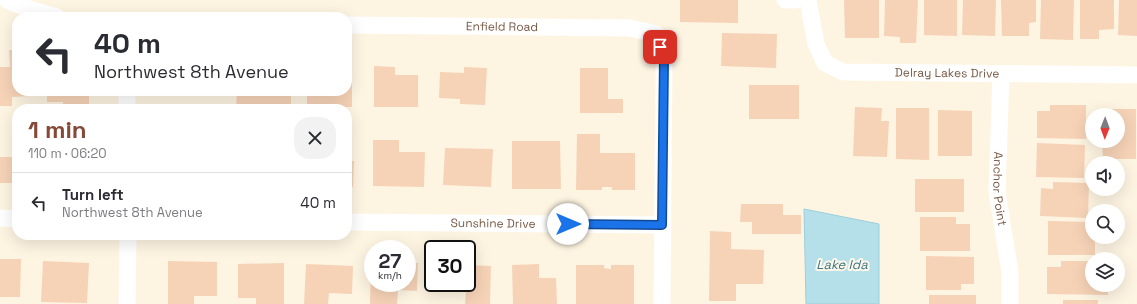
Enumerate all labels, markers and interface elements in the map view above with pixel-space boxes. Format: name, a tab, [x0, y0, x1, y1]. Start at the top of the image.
street label: Enfield Road	[466, 18, 538, 35]
text: 40 m	[94, 25, 161, 61]
icon: left	[28, 28, 80, 80]
pin	[643, 30, 677, 64]
icon: arrive	[649, 36, 671, 58]
text: Northwest 8th Avenue	[94, 60, 289, 83]
street label: Delray Lakes Drive	[895, 65, 999, 82]
north arrow	[1085, 108, 1125, 148]
map controls	[1085, 108, 1125, 292]
text: 1 min	[28, 114, 87, 145]
button: close	[294, 117, 336, 159]
text: 110 m · 06:20	[28, 145, 107, 162]
street label: Anchor Point	[989, 151, 1010, 227]
button: sound	[1085, 156, 1125, 196]
text: Turn left	[62, 185, 124, 204]
icon: left	[28, 192, 50, 214]
text: 40 m	[300, 193, 336, 212]
position arrow	[547, 203, 589, 245]
text: Northwest 8th Avenue	[62, 204, 203, 221]
button: search	[1085, 204, 1125, 244]
street label: Sunshine Drive	[450, 215, 536, 232]
speed limit sign: 30	[424, 240, 476, 292]
text: 27	[379, 248, 401, 274]
button: layers	[1085, 252, 1125, 292]
water label: Lake Ida	[816, 256, 868, 273]
text: km/h	[378, 269, 402, 282]

